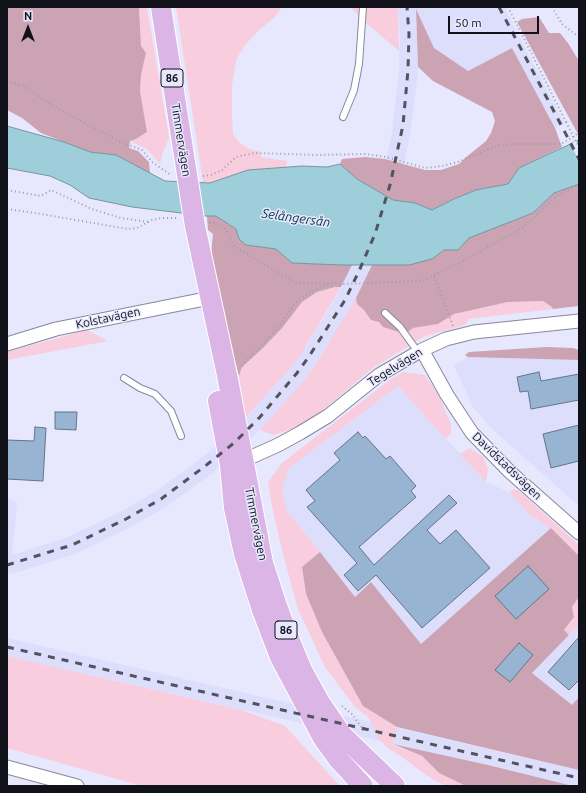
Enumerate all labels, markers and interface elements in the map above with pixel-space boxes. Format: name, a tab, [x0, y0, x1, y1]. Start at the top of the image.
north arrow	[8, 8, 48, 48]
scale bar	[450, 8, 541, 34]
text: N	[24, 10, 32, 22]
text: 50 m	[455, 16, 482, 29]
road number: 86	[161, 69, 183, 87]
street label: Timmervägen	[168, 102, 194, 178]
water label: Selångersån	[261, 205, 331, 231]
street label: Kolstavägen	[74, 304, 142, 332]
street label: Tegelvägen	[365, 345, 425, 389]
street label: Davidstadsvägen	[469, 429, 545, 503]
street label: Timmervägen	[242, 486, 270, 562]
road number: 86	[275, 621, 297, 639]

